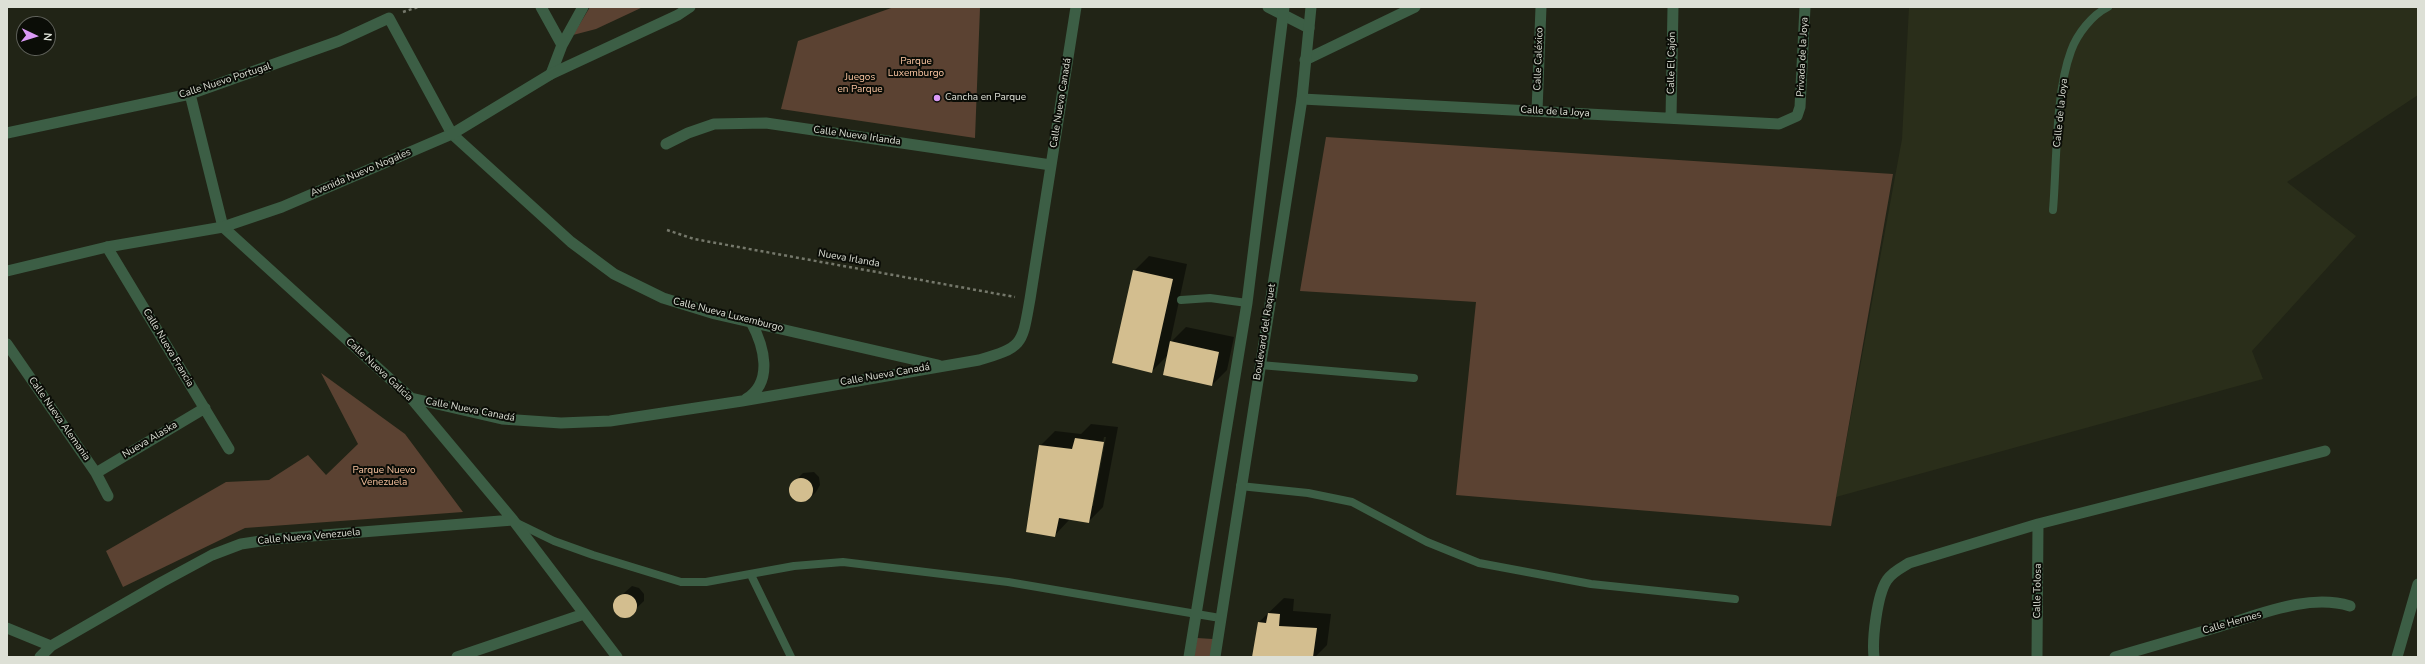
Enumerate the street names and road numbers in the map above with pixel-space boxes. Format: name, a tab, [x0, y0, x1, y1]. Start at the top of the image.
street label: Privada de la Joya	[1795, 17, 1811, 97]
street label: Calle Caléxico	[1532, 27, 1546, 91]
street label: Calle El Cajón	[1665, 32, 1679, 94]
street label: Calle Nueva Canadá	[1048, 57, 1074, 149]
street label: Calle Nuevo Portugal	[178, 60, 272, 102]
street label: Calle de la Joya	[2051, 78, 2071, 148]
street label: Calle de la Joya	[1520, 104, 1590, 120]
street label: Calle Nueva Irlanda	[813, 124, 901, 148]
street label: Avenida Nuevo Nogales	[309, 146, 413, 200]
street label: Nueva Irlanda	[817, 248, 881, 270]
street label: Boulevard del Raquet	[1251, 283, 1279, 381]
street label: Calle Nueva Luxemburgo	[672, 295, 784, 335]
street label: Calle Nueva Francia	[140, 307, 196, 389]
street label: Calle Nueva Galicia	[343, 336, 415, 404]
street label: Calle Nueva Canadá	[839, 361, 931, 389]
street label: Calle Nueva Alemania	[26, 375, 92, 463]
street label: Calle Nueva Canadá	[424, 395, 516, 425]
street label: Nueva Alaska	[120, 419, 180, 461]
street label: Calle Nueva Venezuela	[257, 527, 361, 547]
street label: Calle Tolosa	[2032, 563, 2044, 619]
street label: Calle Hermes	[2201, 609, 2263, 637]

